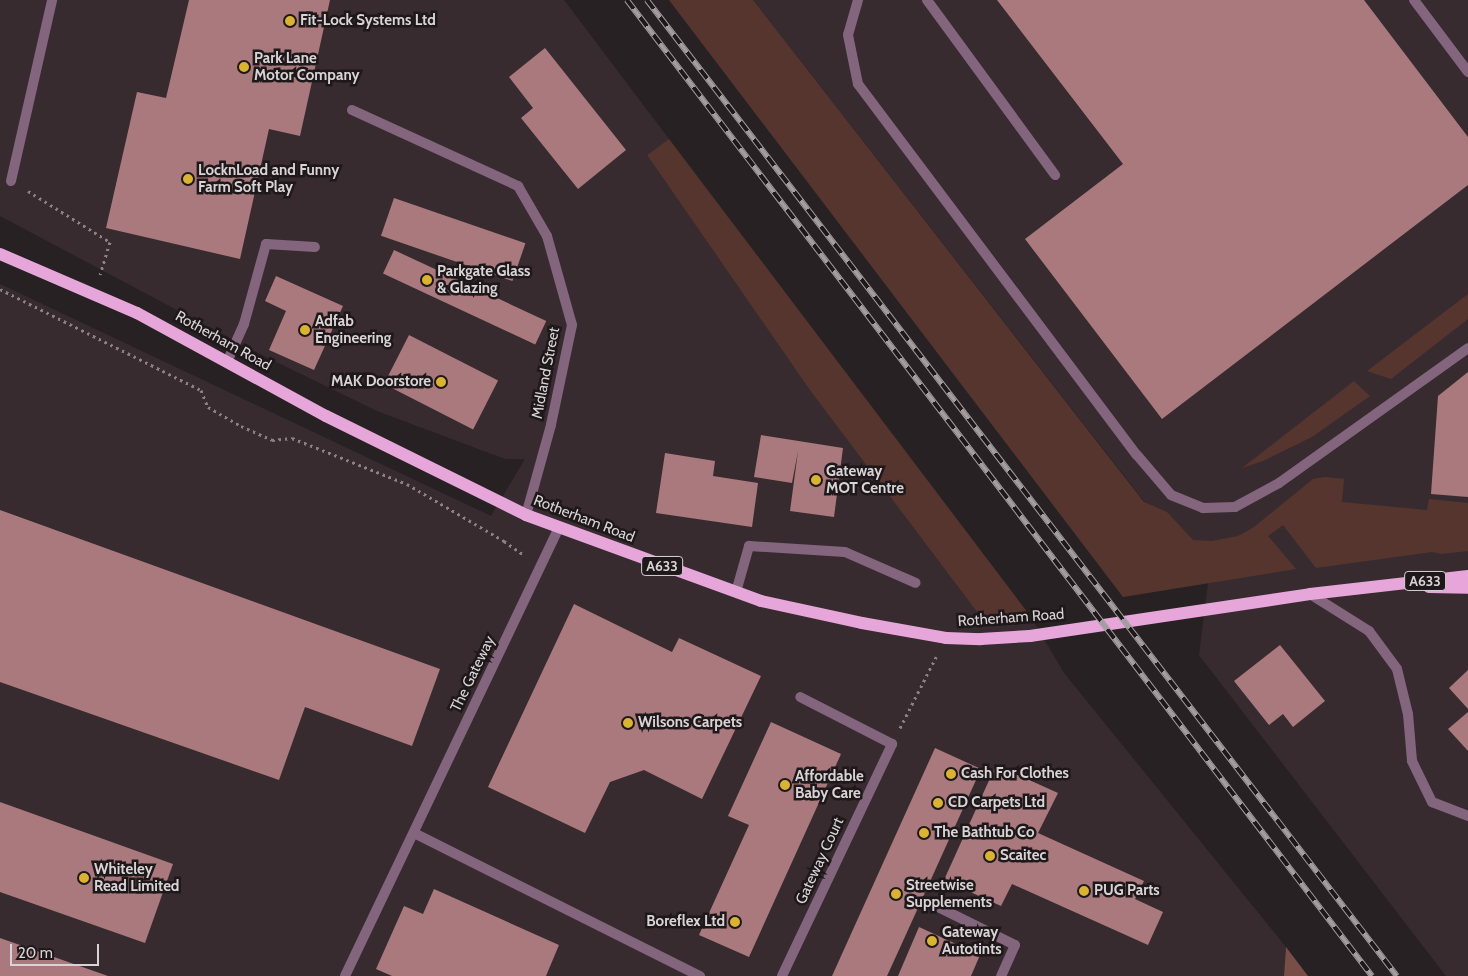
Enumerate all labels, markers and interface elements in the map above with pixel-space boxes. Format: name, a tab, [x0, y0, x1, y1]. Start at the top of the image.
place label: Fit-Lock Systems Ltd	[300, 12, 436, 30]
marker: Fit-Lock Systems Ltd	[284, 15, 296, 27]
place label: Park Lane Motor Company	[254, 49, 360, 84]
marker: Park Lane Motor Company	[238, 61, 250, 73]
place label: LocknLoad and Funny Farm Soft Play	[198, 161, 339, 196]
marker: LocknLoad and Funny Farm Soft Play	[182, 173, 194, 185]
place label: Parkgate Glass & Glazing	[437, 262, 530, 297]
marker: Parkgate Glass & Glazing	[421, 274, 433, 286]
street label: Rotherham Road	[172, 307, 274, 375]
place label: Adfab Engineering	[315, 312, 391, 347]
marker: Adfab Engineering	[299, 324, 311, 336]
street label: Midland Street	[528, 326, 564, 420]
place label: MAK Doorstore	[331, 373, 431, 391]
marker: MAK Doorstore	[435, 376, 447, 388]
place label: Gateway MOT Centre	[826, 462, 904, 497]
marker: Gateway MOT Centre	[810, 474, 822, 486]
street label: Rotherham Road	[531, 491, 637, 547]
road number: A633	[641, 554, 683, 578]
road number: A633	[1404, 570, 1446, 592]
street label: Rotherham Road	[957, 605, 1065, 631]
street label: The Gateway	[447, 633, 499, 715]
place label: Wilsons Carpets	[638, 714, 742, 732]
marker: Wilsons Carpets	[622, 717, 634, 729]
place label: Cash For Clothes	[961, 765, 1069, 783]
place label: Affordable Baby Care	[795, 767, 864, 802]
marker: Cash For Clothes	[945, 768, 957, 780]
marker: Affordable Baby Care	[779, 779, 791, 791]
place label: CD Carpets Ltd	[948, 794, 1045, 812]
marker: CD Carpets Ltd	[932, 797, 944, 809]
street label: Gateway Court	[792, 815, 848, 907]
place label: The Bathtub Co	[934, 824, 1035, 842]
marker: The Bathtub Co	[918, 827, 930, 839]
place label: Scaitec	[1000, 847, 1046, 865]
marker: Scaitec	[984, 850, 996, 862]
place label: Whiteley Read Limited	[94, 860, 179, 895]
marker: Whiteley Read Limited	[78, 872, 90, 884]
place label: Streetwise Supplements	[906, 876, 992, 911]
place label: PUG Parts	[1094, 882, 1160, 900]
marker: PUG Parts	[1078, 885, 1090, 897]
marker: Streetwise Supplements	[890, 888, 902, 900]
place label: Boreflex Ltd	[646, 913, 725, 931]
marker: Boreflex Ltd	[729, 916, 741, 928]
place label: Gateway Autotints	[942, 923, 1001, 958]
scale bar	[12, 934, 101, 966]
marker: Gateway Autotints	[926, 935, 938, 947]
text: 20 m	[18, 944, 53, 962]

